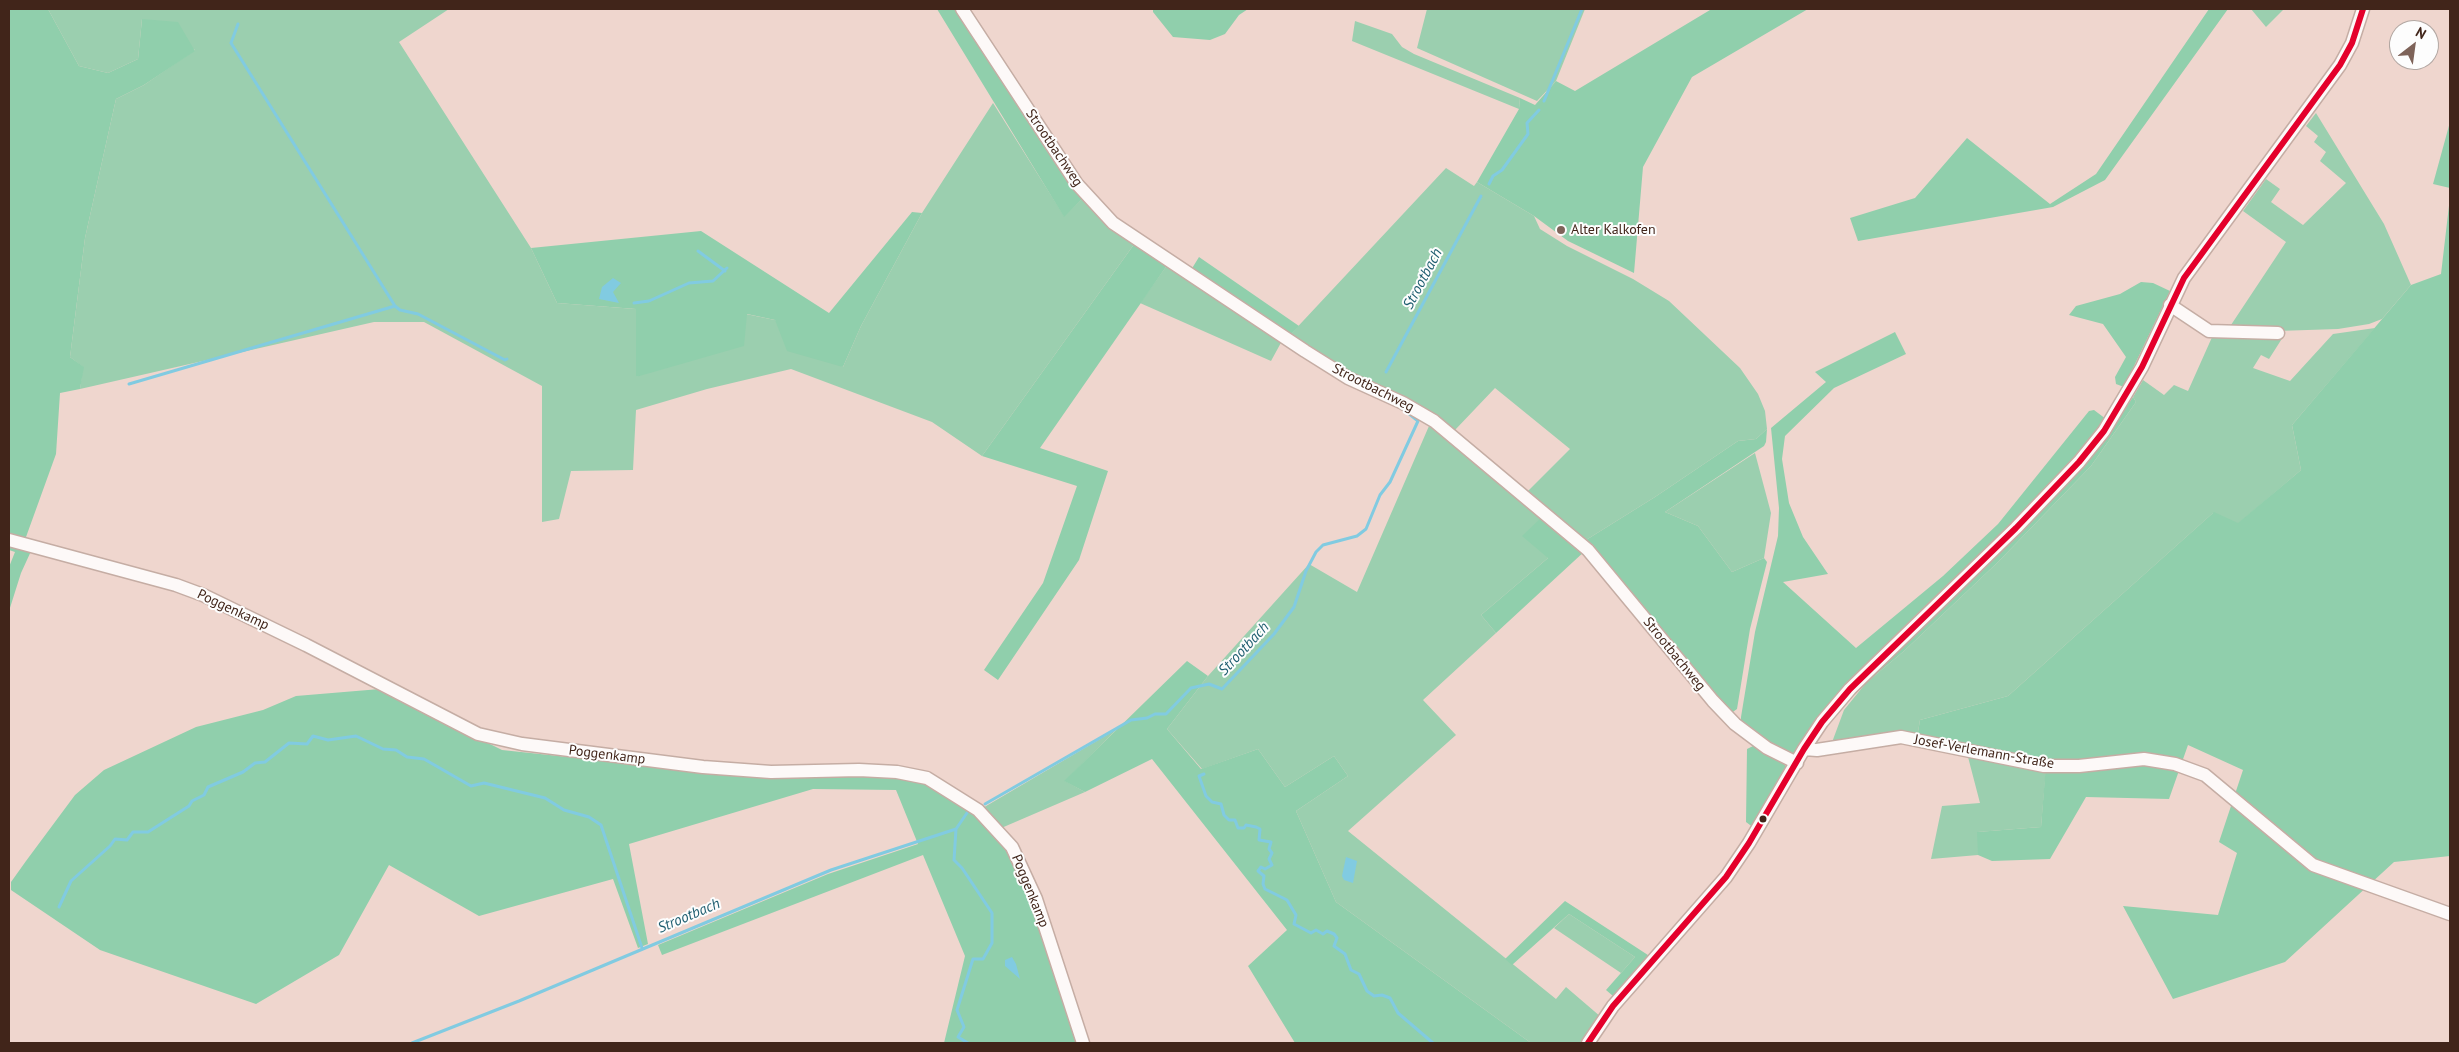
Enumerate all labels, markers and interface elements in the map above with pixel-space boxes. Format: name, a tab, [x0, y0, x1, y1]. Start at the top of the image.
north arrow	[2389, 20, 2439, 70]
text: N	[2413, 23, 2429, 43]
street label: Strootbachweg	[1022, 106, 1086, 190]
place label: Alter Kalkofen	[1571, 222, 1656, 238]
marker: Alter Kalkofen	[1555, 224, 1567, 236]
water label: Strootbach	[1400, 246, 1446, 312]
street label: Strootbachweg	[1329, 360, 1417, 416]
street label: Poggenkamp	[194, 586, 272, 634]
street label: Strootbachweg	[1639, 614, 1709, 694]
water label: Strootbach	[1215, 619, 1273, 679]
street label: Josef-Verlemann-Straße	[1913, 731, 2055, 773]
street label: Poggenkamp	[568, 742, 646, 768]
unlabelled marker	[1758, 814, 1768, 824]
street label: Poggenkamp	[1008, 852, 1052, 930]
water label: Strootbach	[655, 895, 723, 937]

